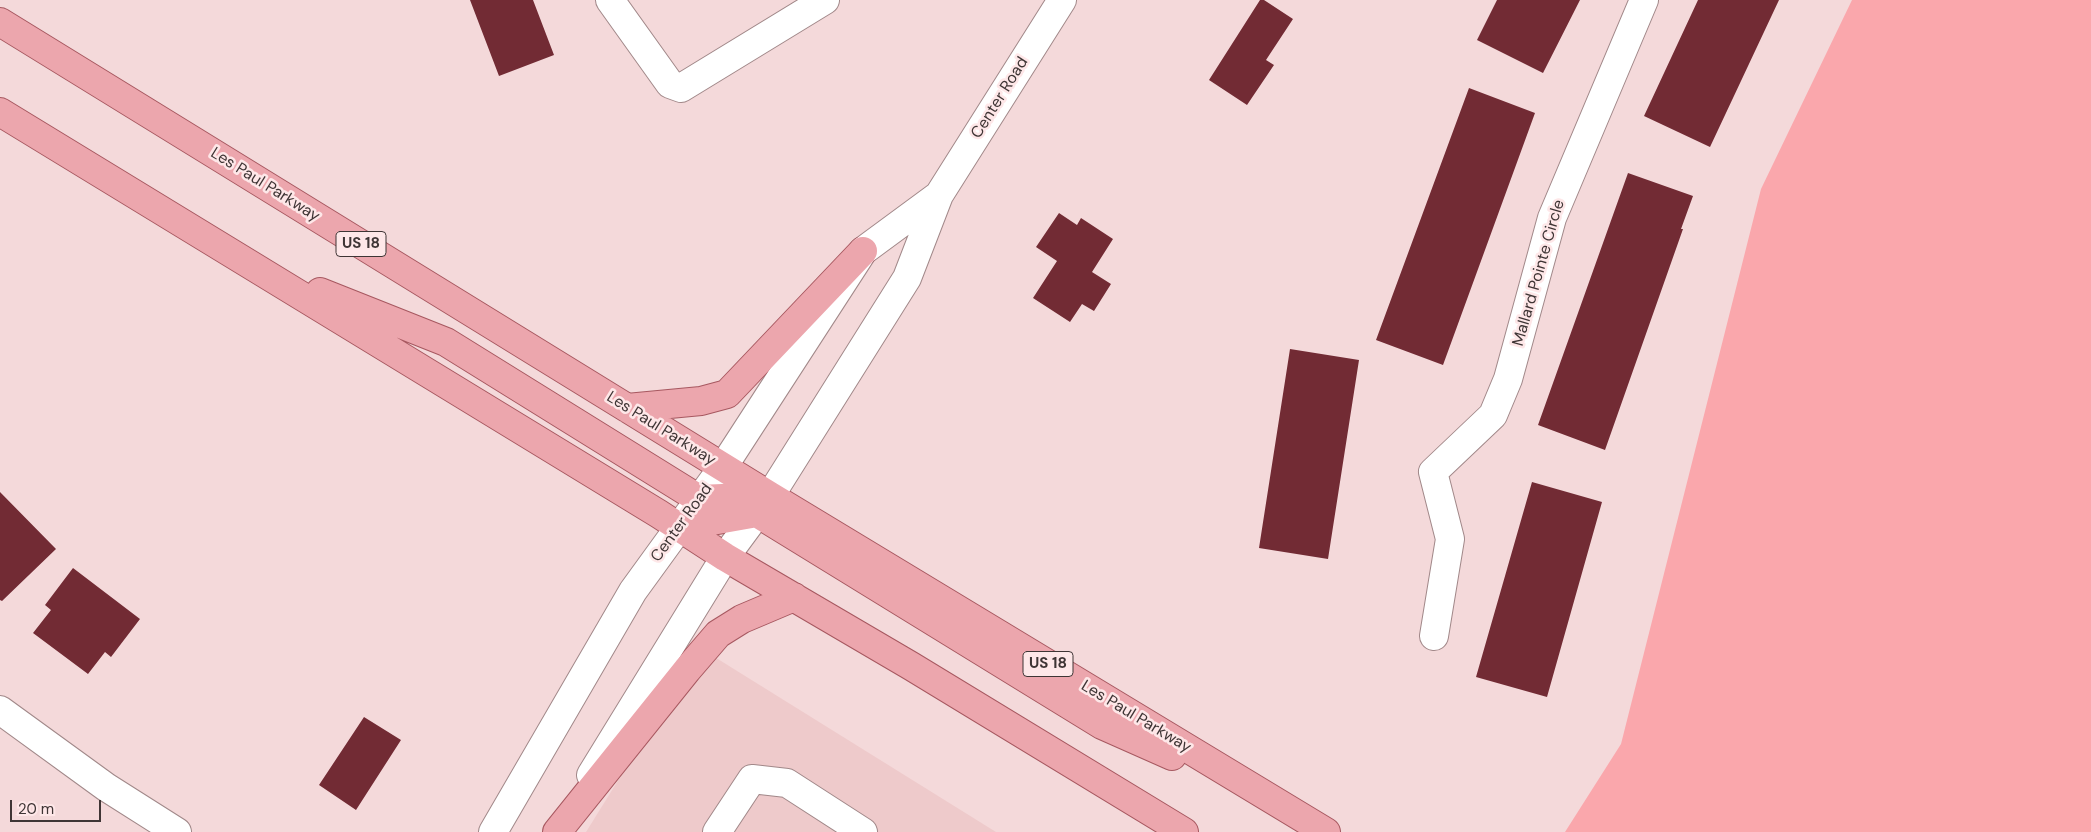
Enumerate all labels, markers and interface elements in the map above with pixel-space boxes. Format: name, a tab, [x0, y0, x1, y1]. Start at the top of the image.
street label: Center Road	[967, 54, 1033, 142]
street label: Les Paul Parkway	[207, 144, 323, 226]
street label: Mallard Pointe Circle	[1509, 198, 1569, 348]
road number: US 18	[336, 232, 386, 256]
street label: Les Paul Parkway	[603, 388, 719, 470]
street label: Center Road	[647, 480, 717, 566]
road number: US 18	[1023, 652, 1073, 676]
street label: Les Paul Parkway	[1077, 677, 1195, 757]
scale bar	[12, 790, 104, 822]
text: 20 m	[18, 799, 54, 819]

